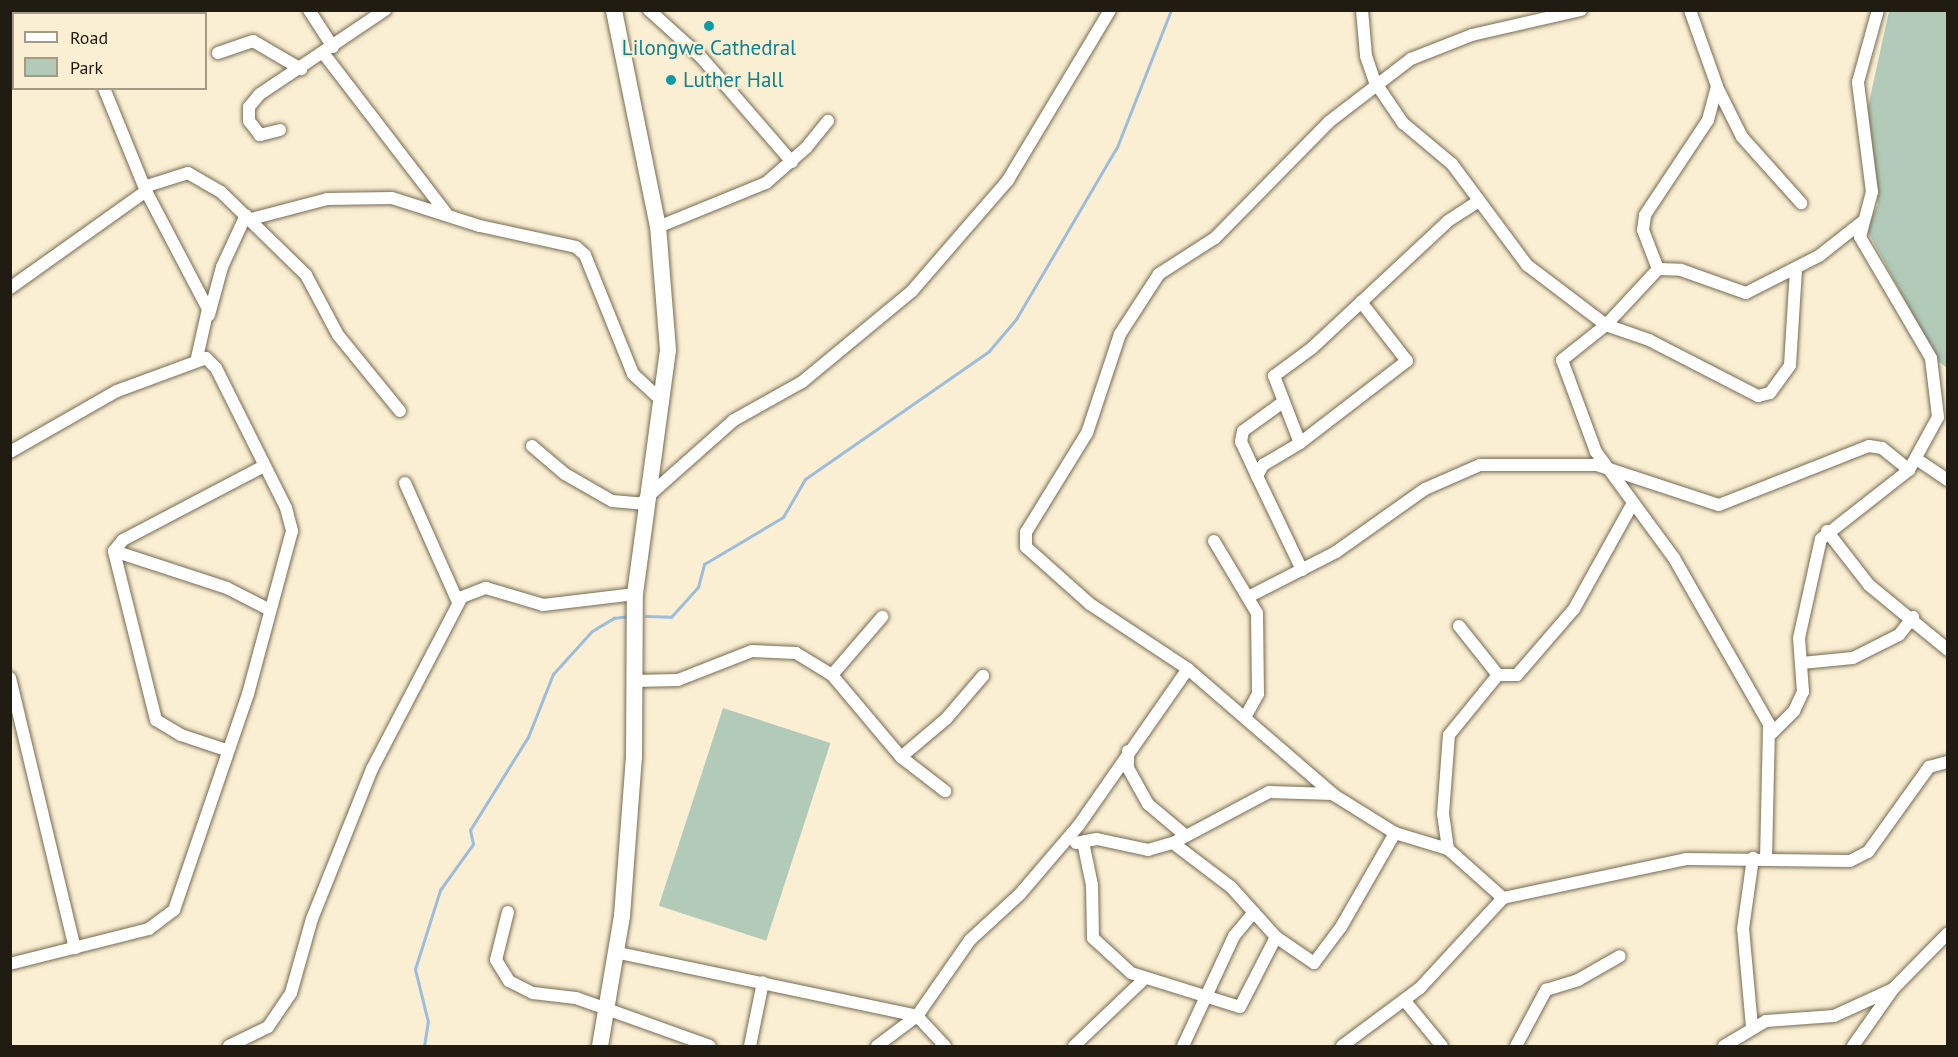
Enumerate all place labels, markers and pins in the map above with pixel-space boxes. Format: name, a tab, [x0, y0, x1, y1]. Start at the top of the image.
marker: Lilongwe Cathedral	[702, 19, 716, 33]
place label: Lilongwe Cathedral	[622, 35, 796, 61]
place label: Luther Hall	[683, 67, 784, 93]
marker: Luther Hall	[664, 73, 678, 87]

